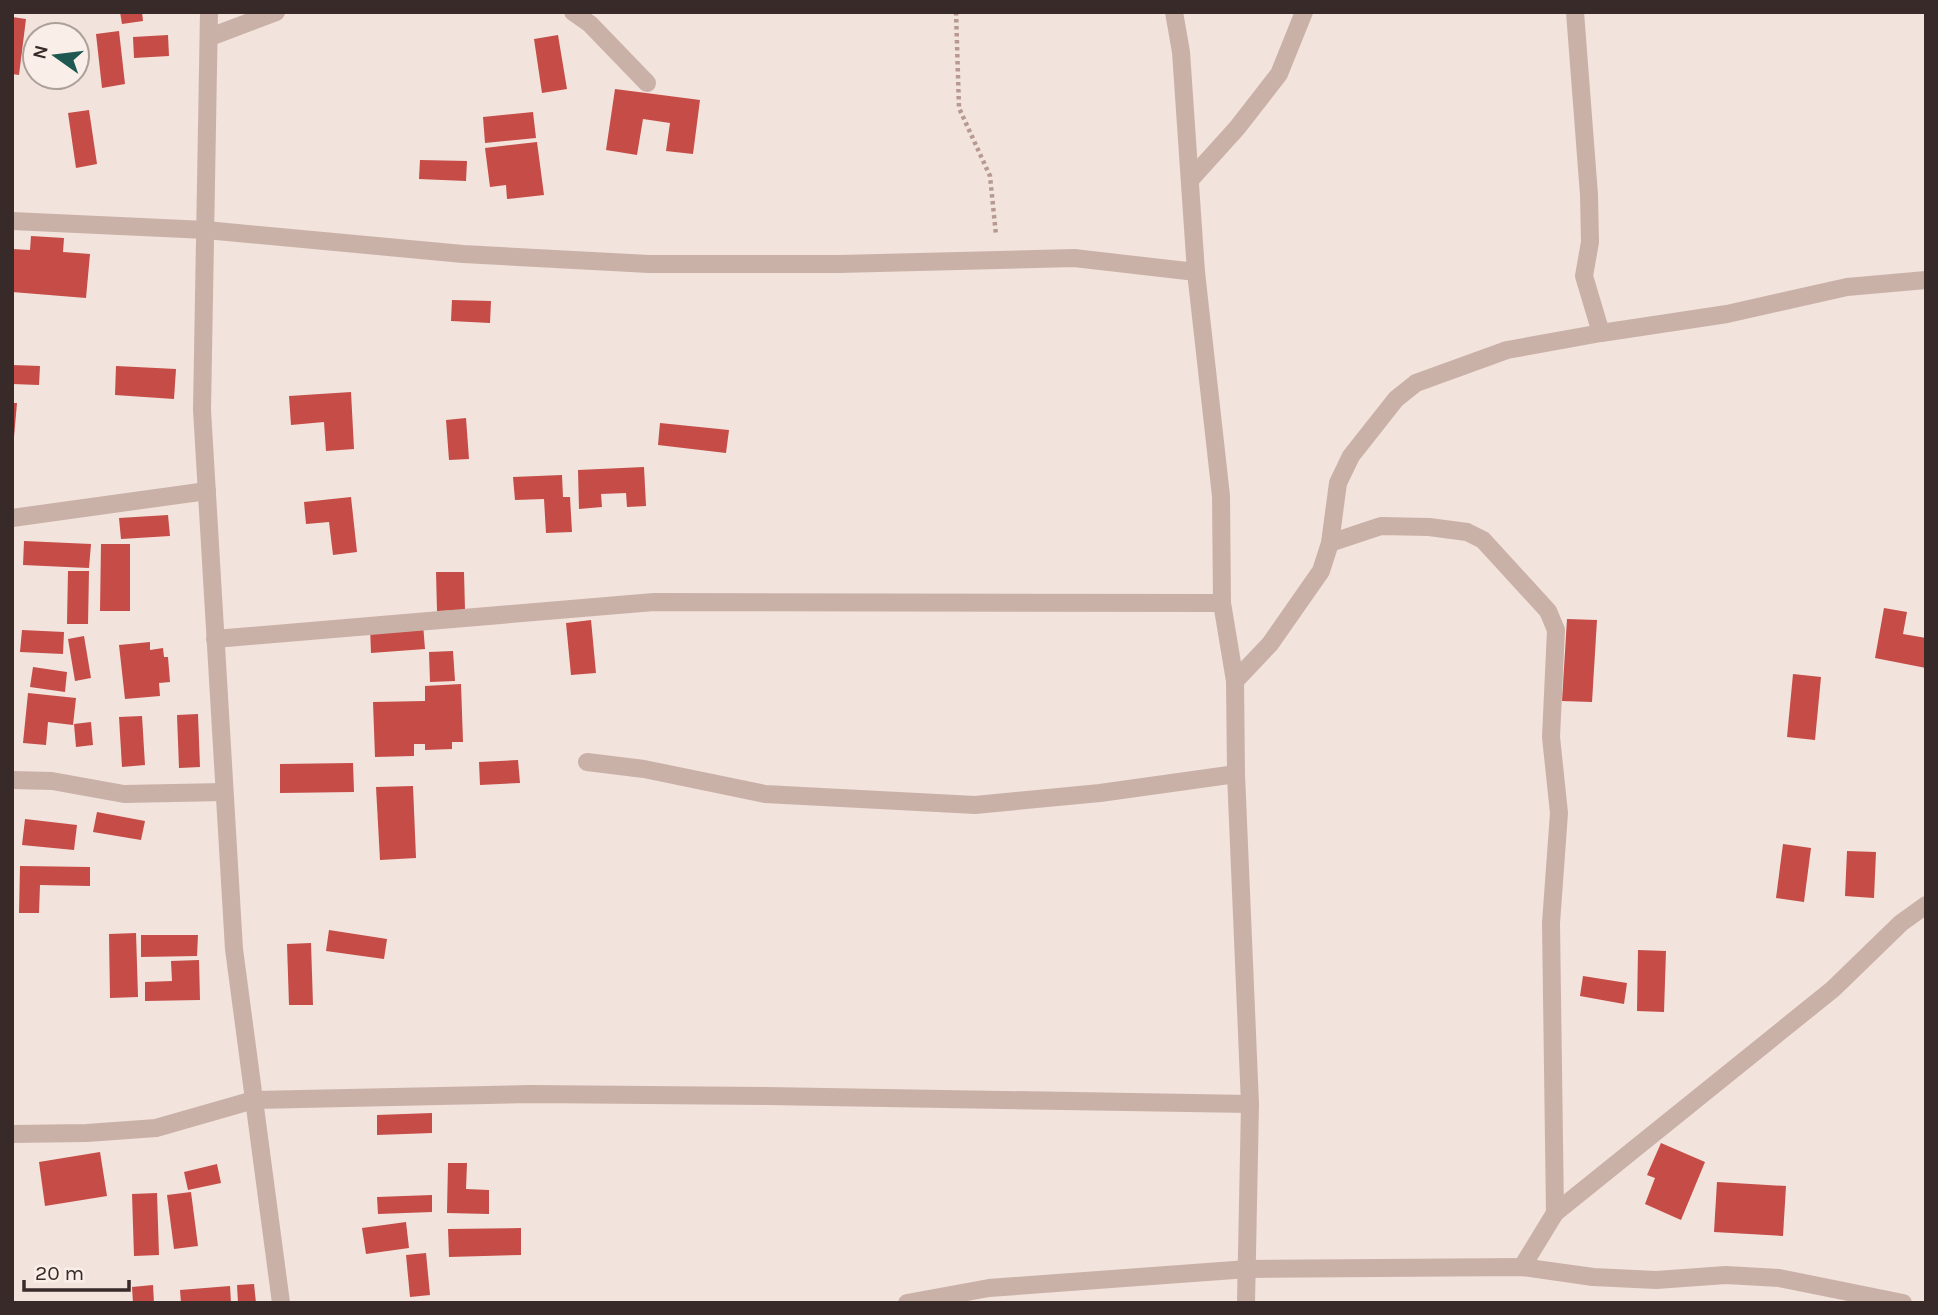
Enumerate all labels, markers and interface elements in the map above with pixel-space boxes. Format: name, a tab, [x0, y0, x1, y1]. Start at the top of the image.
north arrow	[21, 21, 91, 91]
text: N	[28, 43, 53, 61]
scale bar	[24, 1248, 130, 1292]
text: 20 m	[35, 1261, 84, 1285]

